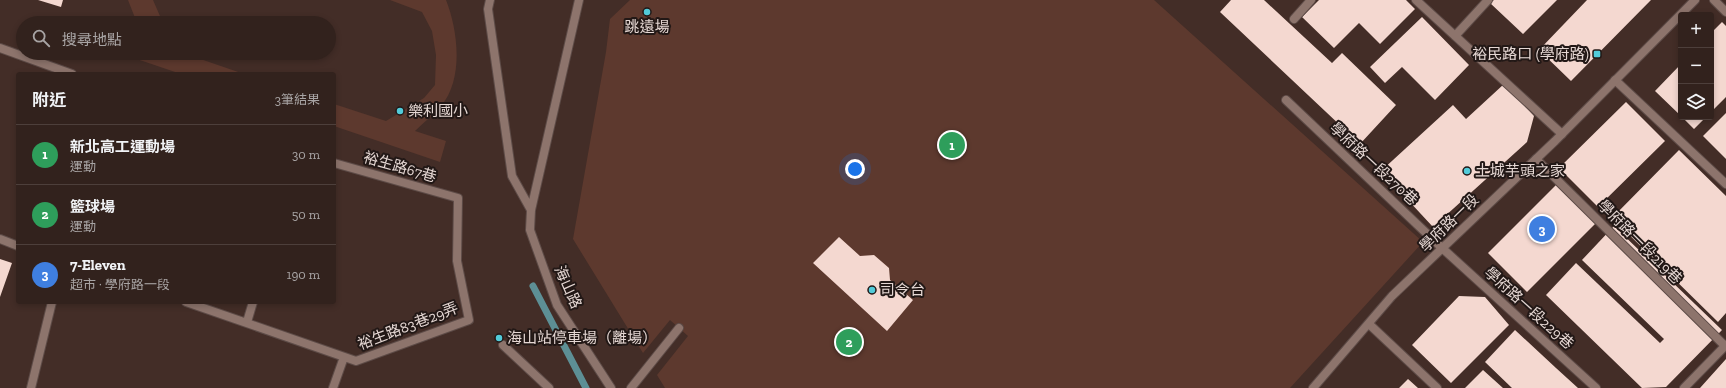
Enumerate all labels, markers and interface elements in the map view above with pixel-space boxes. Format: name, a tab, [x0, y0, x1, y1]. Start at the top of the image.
marker: 跳遠場	[642, 7, 652, 17]
map controls	[1678, 12, 1714, 120]
button: +	[1678, 12, 1714, 48]
search box	[16, 16, 336, 60]
place label: 跳遠場	[624, 18, 670, 36]
icon: search	[30, 27, 52, 49]
text: 搜尋地點	[62, 31, 122, 49]
place label: 裕民路口 (學府路)	[1472, 45, 1589, 63]
button: −	[1678, 48, 1714, 84]
marker: 裕民路口 (學府路)	[1592, 49, 1602, 59]
button: layers	[1678, 84, 1714, 120]
text: 附近	[32, 90, 66, 110]
text: 3筆結果	[275, 92, 320, 107]
place label: 樂利國小	[408, 102, 468, 120]
marker: 樂利國小	[395, 106, 405, 116]
street label: 學府路一段270巷	[1326, 119, 1422, 209]
pin: 1	[939, 130, 965, 160]
text: 新北高工運動場	[70, 138, 175, 156]
text: 1	[42, 147, 48, 162]
text: 30 m	[292, 147, 320, 162]
street label: 裕生路67巷	[361, 148, 439, 186]
text: 運動	[70, 159, 96, 174]
your location	[845, 159, 865, 179]
place label: 土城芋頭之家	[1475, 162, 1565, 180]
marker: 土城芋頭之家	[1462, 166, 1472, 176]
street label: 學府路一段	[1416, 190, 1482, 256]
street label: 學府路一段219巷	[1594, 196, 1686, 288]
text: 籃球場	[70, 198, 115, 216]
text: 2	[42, 207, 48, 222]
text: 50 m	[292, 207, 320, 222]
pin: 3	[1529, 214, 1555, 244]
text: 運動	[70, 219, 96, 234]
text: 7-Eleven	[70, 256, 126, 274]
street label: 海山路	[551, 263, 585, 311]
street label: 學府路一段229巷	[1481, 263, 1577, 353]
text: 3	[42, 267, 48, 282]
text: 190 m	[286, 267, 320, 282]
text: 超市 · 學府路一段	[70, 277, 170, 292]
place label: 司令台	[880, 281, 925, 299]
marker: 司令台	[867, 285, 877, 295]
street label: 裕生路83巷29弄	[355, 299, 461, 353]
pin: 2	[836, 327, 862, 357]
place label: 海山站停車場（離場）	[507, 329, 657, 347]
marker: 海山站停車場（離場）	[494, 333, 504, 343]

